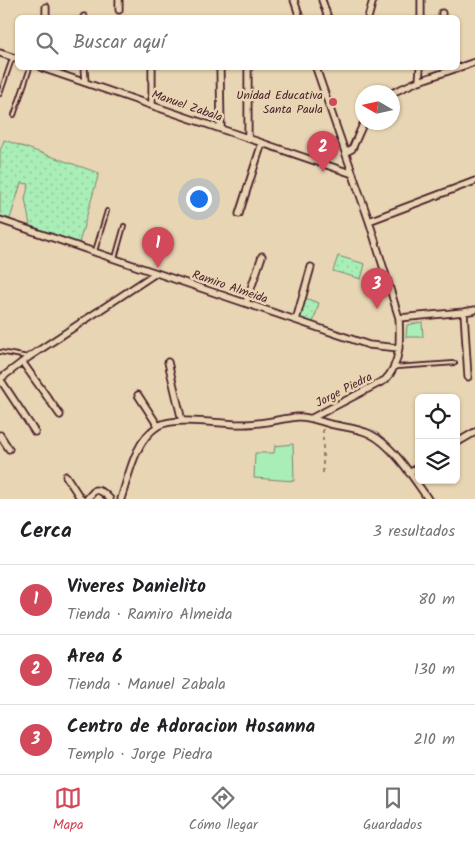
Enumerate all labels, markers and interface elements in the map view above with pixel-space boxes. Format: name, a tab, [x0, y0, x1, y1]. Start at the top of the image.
search box	[15, 15, 460, 70]
text: Buscar aquí	[73, 28, 165, 58]
icon: search	[33, 29, 61, 57]
street label: Manuel Zabala	[149, 85, 225, 127]
north arrow	[355, 85, 400, 130]
place label: Unidad Educativa Santa Paula	[236, 86, 323, 119]
marker: Unidad Educativa Santa Paula	[327, 96, 339, 108]
pin: 2	[307, 131, 339, 172]
your location	[186, 186, 212, 212]
pin: 1	[142, 227, 174, 268]
street label: Ramiro Almeida	[190, 265, 271, 309]
pin: 3	[361, 268, 393, 309]
street label: Jorge Piedra	[312, 367, 376, 412]
map controls	[415, 394, 460, 484]
button: locate	[415, 394, 460, 439]
button: layers	[415, 439, 460, 484]
text: Cerca	[20, 515, 72, 548]
text: 3 resultados	[373, 519, 455, 544]
text: Viveres Danielito	[67, 572, 206, 602]
text: 1	[34, 587, 38, 612]
text: 80 m	[418, 587, 455, 612]
text: Tienda · Ramiro Almeida	[67, 602, 232, 627]
text: Area 6	[67, 642, 122, 672]
text: 2	[31, 657, 41, 682]
text: 130 m	[414, 657, 455, 682]
text: Tienda · Manuel Zabala	[67, 672, 226, 697]
text: Centro de Adoracion Hosanna	[67, 712, 315, 742]
text: 3	[32, 727, 40, 752]
text: 210 m	[414, 727, 455, 752]
text: Templo · Jorge Piedra	[67, 742, 213, 767]
tab: Mapa	[53, 784, 84, 836]
tab: Cómo llegar	[189, 784, 258, 836]
tab: Guardados	[363, 784, 422, 836]

